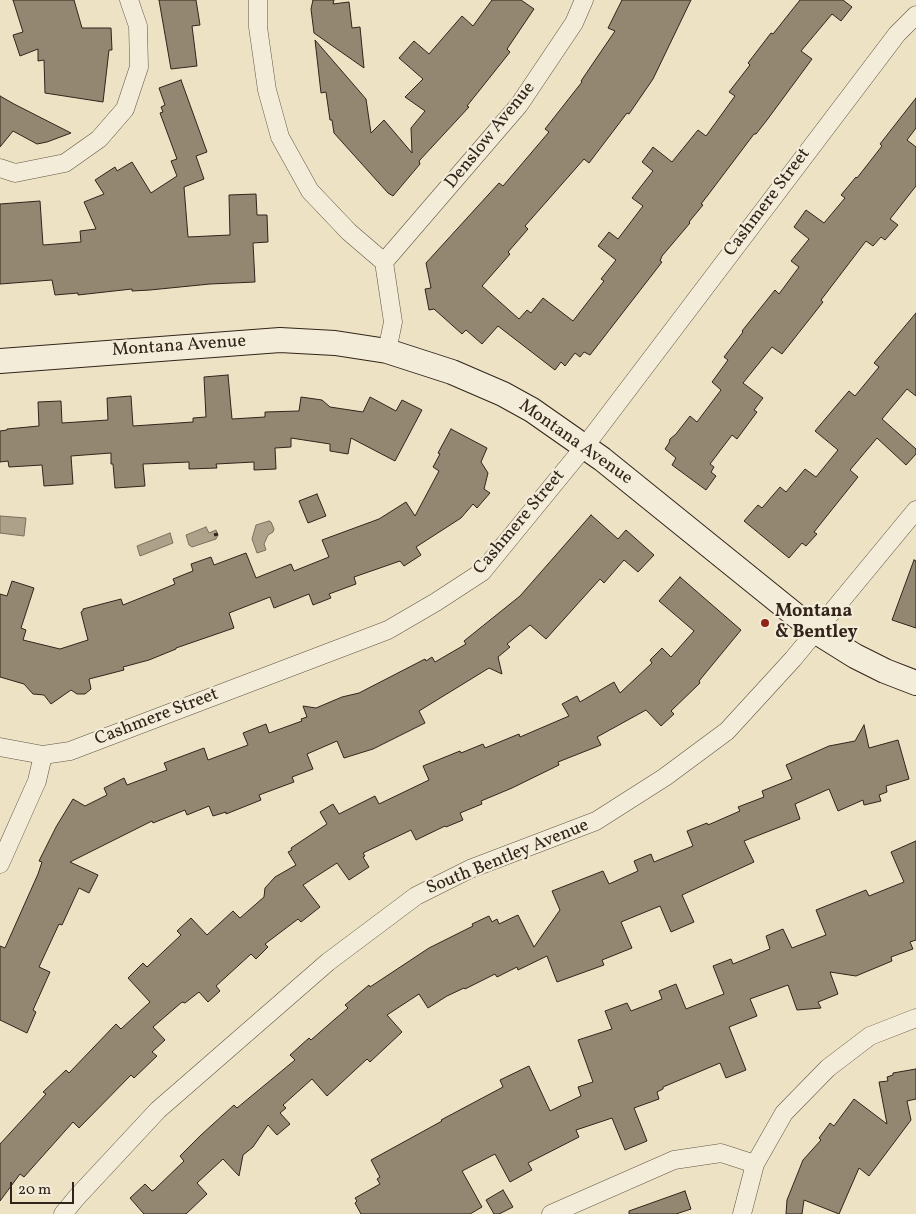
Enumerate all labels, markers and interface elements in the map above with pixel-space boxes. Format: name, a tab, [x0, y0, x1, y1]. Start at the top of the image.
street label: Denslow Avenue	[441, 78, 541, 194]
street label: Cashmere Street	[720, 144, 816, 262]
street label: Montana Avenue	[111, 332, 247, 362]
street label: Montana Avenue	[514, 396, 636, 490]
street label: Cashmere Street	[470, 466, 570, 580]
place label: Montana & Bentley	[775, 602, 857, 644]
marker: Montana & Bentley	[759, 617, 771, 629]
street label: Cashmere Street	[92, 685, 222, 751]
street label: South Bentley Avenue	[424, 816, 592, 900]
scale bar	[12, 1172, 76, 1204]
text: 20 m	[18, 1180, 51, 1201]

